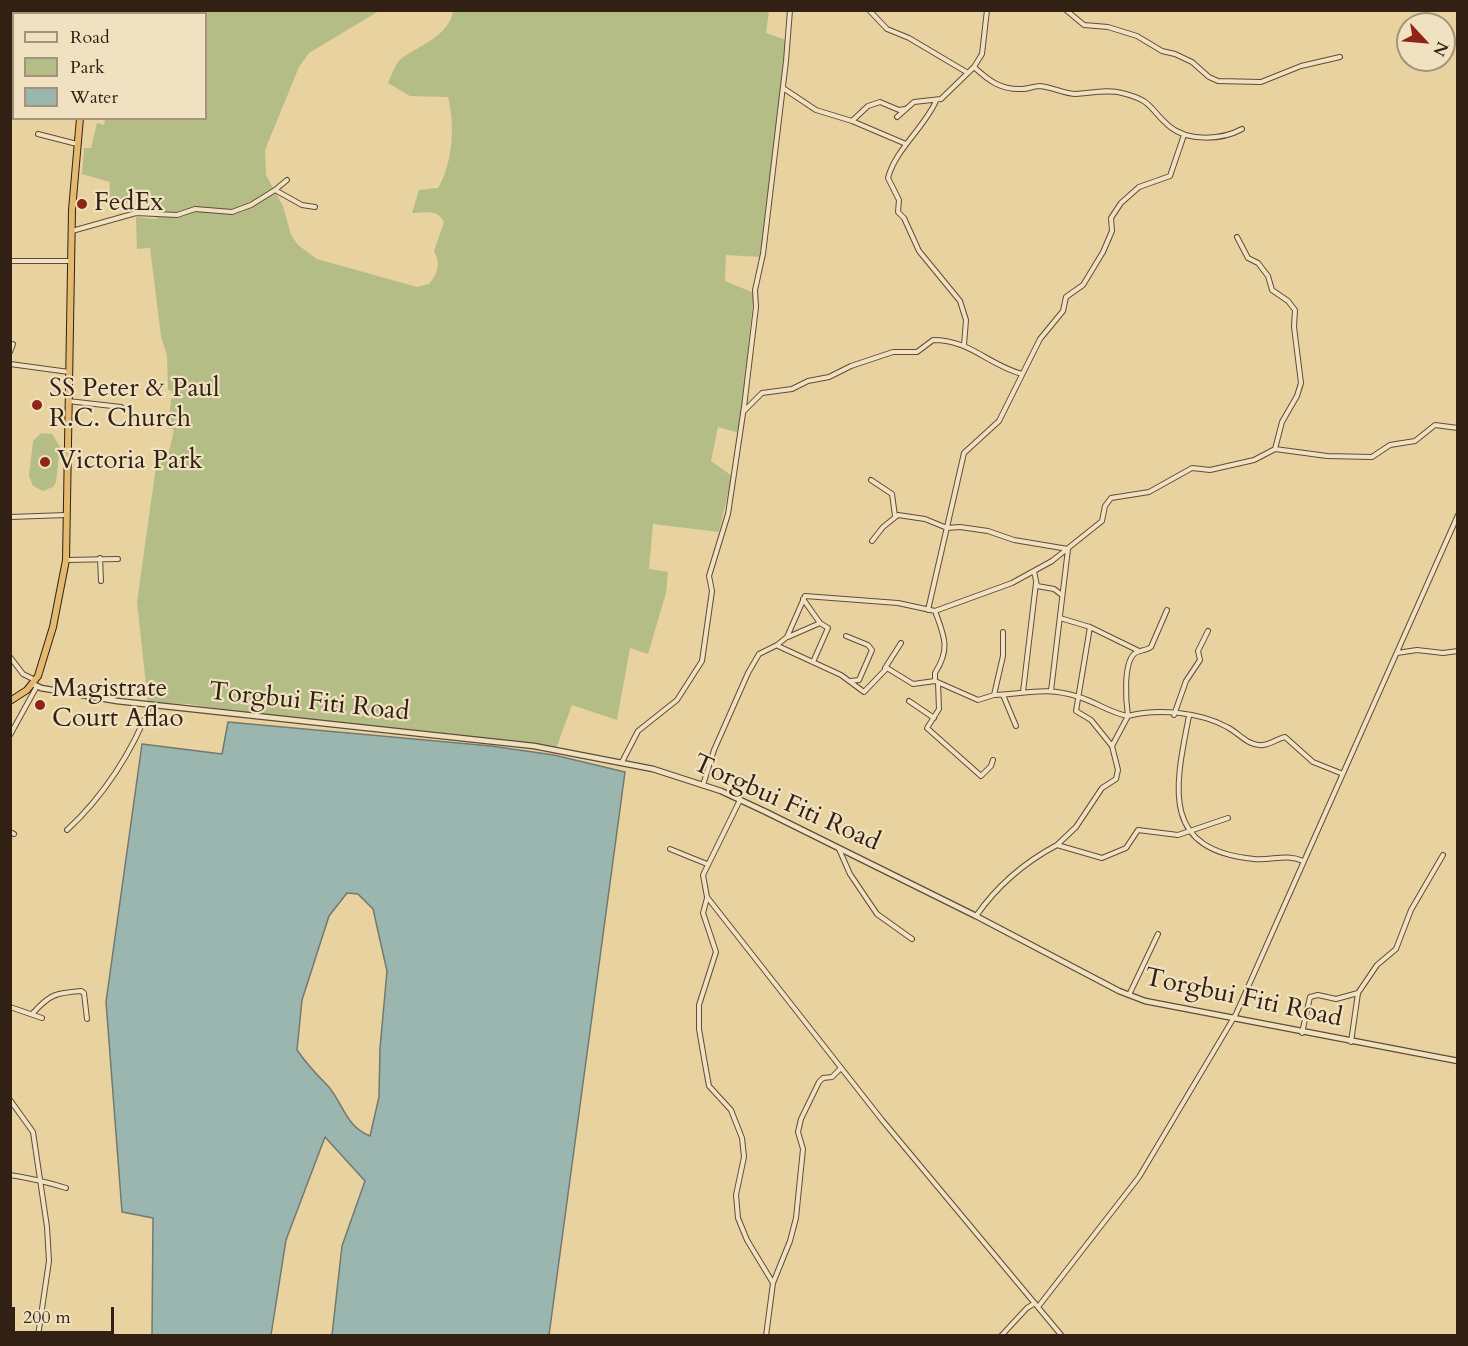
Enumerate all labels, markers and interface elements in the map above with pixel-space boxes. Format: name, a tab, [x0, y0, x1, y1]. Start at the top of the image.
legend	[12, 12, 207, 120]
north arrow	[1396, 12, 1456, 72]
text: Road	[70, 25, 110, 50]
text: N	[1427, 38, 1453, 60]
text: Park	[70, 55, 105, 80]
text: Water	[70, 85, 118, 110]
place label: FedEx	[94, 188, 163, 220]
marker: FedEx	[75, 197, 89, 211]
place label: SS Peter & Paul R.C. Church	[49, 374, 219, 436]
marker: SS Peter & Paul R.C. Church	[30, 398, 44, 412]
place label: Victoria Park	[57, 446, 203, 478]
marker: Victoria Park	[38, 455, 52, 469]
place label: Magistrate Court Aflao	[52, 674, 183, 736]
street label: Torgbui Fiti Road	[207, 677, 411, 729]
marker: Magistrate Court Aflao	[33, 698, 47, 712]
street label: Torgbui Fiti Road	[688, 749, 884, 859]
street label: Torgbui Fiti Road	[1141, 963, 1345, 1035]
scale bar	[15, 1295, 117, 1333]
text: 200 m	[23, 1305, 71, 1330]

